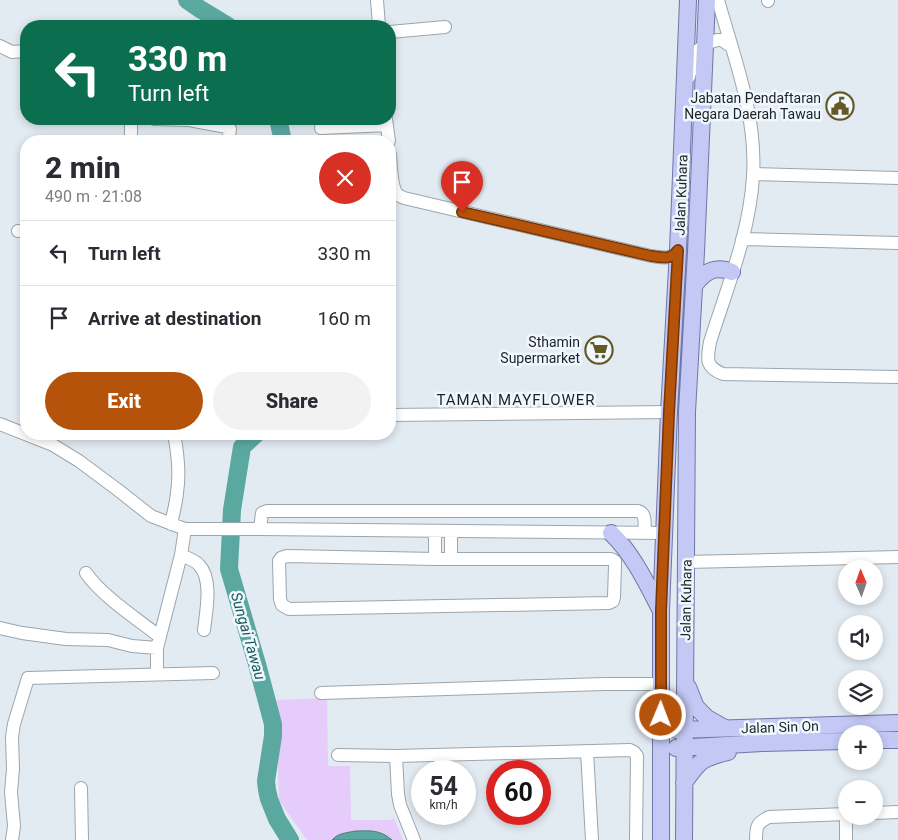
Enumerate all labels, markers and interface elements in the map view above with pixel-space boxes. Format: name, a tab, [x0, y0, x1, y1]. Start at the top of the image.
text: 330 m	[128, 39, 227, 80]
icon: left	[45, 40, 110, 105]
text: Turn left	[128, 81, 209, 106]
place label: Jabatan Pendaftaran Negara Daerah Tawau	[684, 90, 821, 122]
public building icon: Jabatan Pendaftaran Negara Daerah Tawau	[825, 91, 855, 121]
text: 2 min	[45, 150, 121, 185]
button: close	[319, 152, 371, 204]
street label: Jalan Kuhara	[672, 154, 690, 236]
pin	[441, 161, 483, 212]
icon: arrive	[448, 168, 476, 196]
text: 490 m · 21:08	[45, 187, 142, 206]
icon: left	[45, 239, 73, 267]
text: Turn left	[88, 242, 161, 265]
text: 330 m	[318, 242, 371, 265]
icon: arrive	[45, 304, 73, 332]
text: Arrive at destination	[88, 307, 261, 330]
text: 160 m	[318, 307, 371, 330]
place label: Sthamin Supermarket	[500, 334, 580, 366]
supermarket icon: Sthamin Supermarket	[584, 335, 614, 365]
button: Exit	[45, 372, 203, 430]
button: Share	[213, 372, 371, 430]
district label: TAMAN MAYFLOWER	[436, 391, 596, 409]
street label: Jalan Kuhara	[677, 559, 695, 641]
north arrow	[838, 560, 882, 605]
map controls	[838, 560, 883, 825]
water label: Sungai Tawau	[227, 590, 269, 682]
button: sound	[838, 615, 883, 660]
button: layers	[838, 670, 883, 715]
position arrow	[634, 688, 686, 740]
street label: Jalan Sin On	[741, 718, 819, 736]
button: +	[838, 725, 883, 770]
speed limit sign: 60	[486, 760, 551, 825]
text: 54	[429, 772, 458, 801]
button: −	[838, 780, 883, 825]
text: km/h	[429, 798, 458, 812]

